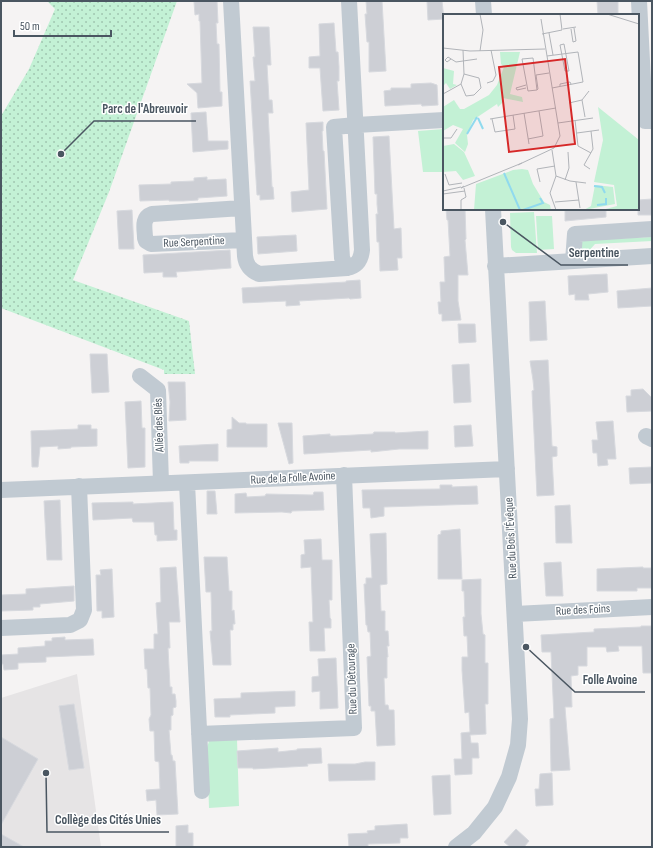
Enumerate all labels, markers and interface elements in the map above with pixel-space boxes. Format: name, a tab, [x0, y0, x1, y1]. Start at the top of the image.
scale bar	[14, 12, 111, 38]
inset map	[443, 14, 639, 210]
text: 50 m	[20, 19, 40, 34]
callout: Parc de l'Abreuvoir	[94, 96, 196, 121]
text: Parc de l'Abreuvoir	[102, 101, 188, 117]
street label: Rue Serpentine	[163, 233, 225, 251]
callout: Serpentine	[561, 240, 628, 265]
text: Serpentine	[569, 245, 620, 261]
street label: Allée des Blés	[151, 398, 167, 453]
street label: Rue de la Folle Avoine	[250, 468, 336, 488]
street label: Rue du Bois l'Évêque	[501, 497, 521, 579]
street label: Rue des Foins	[555, 601, 611, 619]
street label: Rue du Détourage	[343, 643, 361, 715]
callout: Folle Avoine	[575, 667, 645, 692]
text: Folle Avoine	[583, 672, 638, 688]
callout: Collège des Cités Unies	[47, 807, 169, 832]
text: Collège des Cités Unies	[55, 812, 161, 828]

